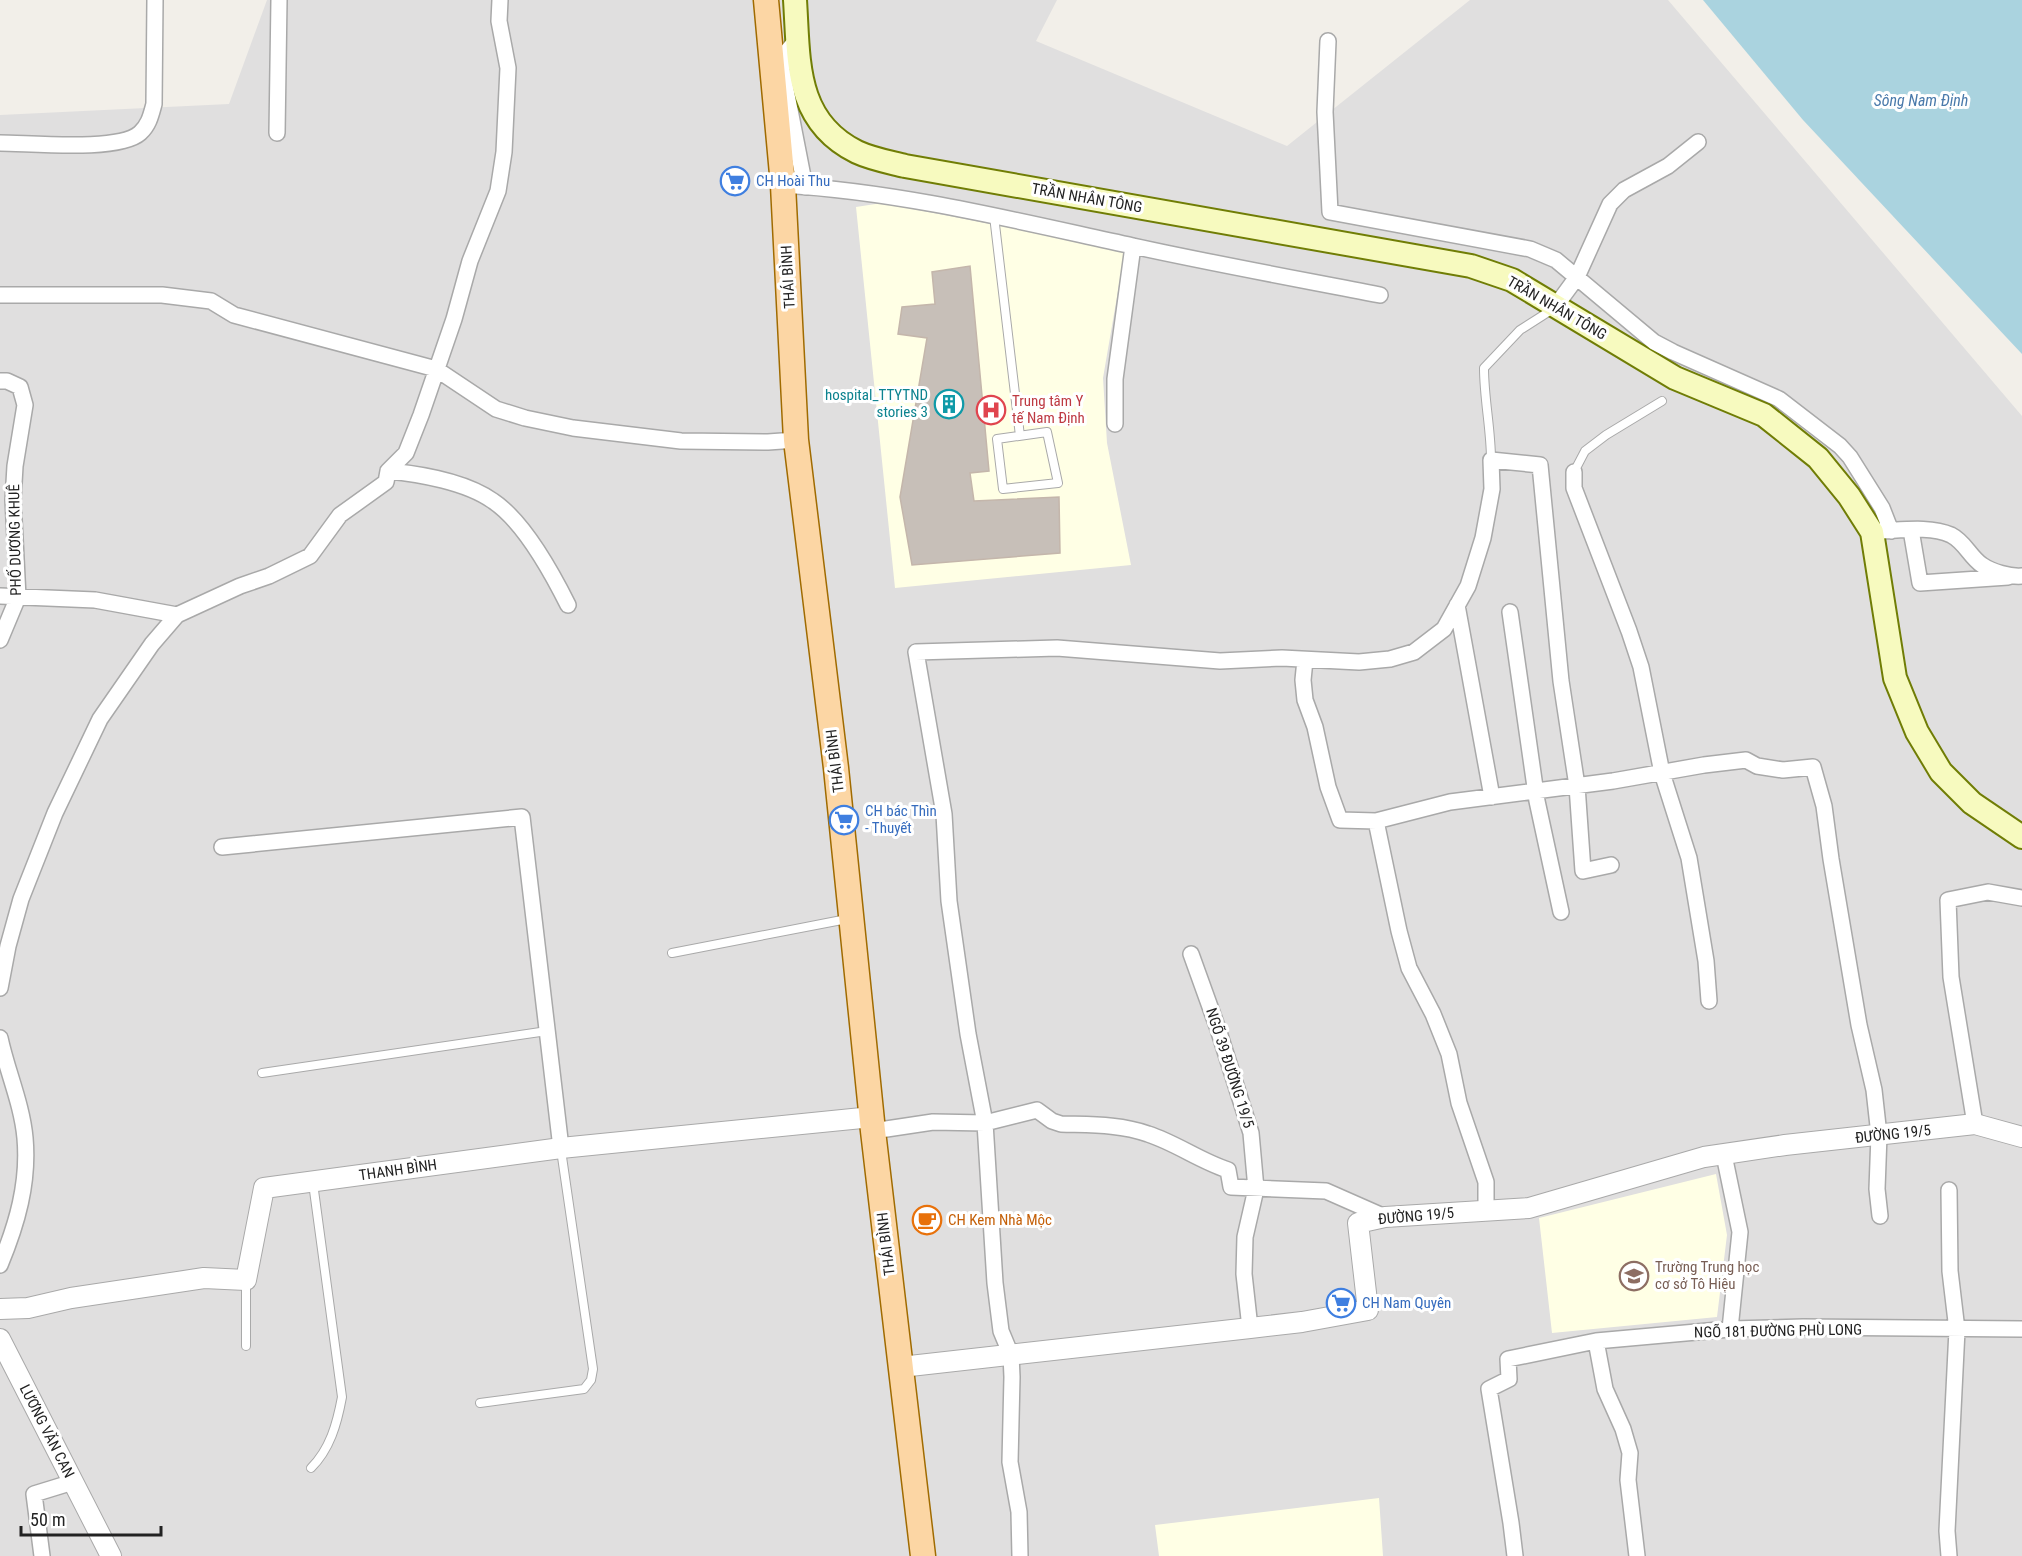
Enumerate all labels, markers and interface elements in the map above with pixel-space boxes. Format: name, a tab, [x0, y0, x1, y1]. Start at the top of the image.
water label: Sông Nam Định	[1874, 91, 1968, 110]
supermarket icon: CH Hoài Thu	[719, 165, 751, 197]
place label: CH Hoài Thu	[756, 172, 830, 190]
street label: TRẦN NHÂN TÔNG	[1030, 179, 1144, 217]
street label: THÁI BÌNH	[777, 245, 799, 309]
street label: TRẦN NHÂN TÔNG	[1504, 272, 1610, 344]
place label: hospital_TTYTND stories 3	[825, 386, 928, 421]
building icon: hospital_TTYTND stories 3	[933, 388, 965, 420]
place label: Trung tâm Y tế Nam Định	[1012, 392, 1085, 427]
hospital icon: Trung tâm Y tế Nam Định	[975, 394, 1007, 426]
street label: PHỐ DƯƠNG KHUÊ	[4, 484, 25, 596]
street label: THÁI BÌNH	[822, 728, 848, 794]
place label: CH bác Thìn - Thuyết	[865, 802, 937, 837]
supermarket icon: CH bác Thìn - Thuyết	[828, 804, 860, 836]
street label: NGÕ 39 ĐƯỜNG 19/5	[1202, 1006, 1258, 1130]
street label: ĐƯỜNG 19/5	[1854, 1121, 1932, 1147]
street label: THANH BÌNH	[358, 1156, 438, 1184]
cafe icon: CH Kem Nhà Mộc	[911, 1204, 943, 1236]
street label: ĐƯỜNG 19/5	[1377, 1204, 1455, 1228]
street label: THÁI BÌNH	[873, 1211, 899, 1277]
place label: CH Kem Nhà Mộc	[948, 1211, 1052, 1229]
place label: Trường Trung học cơ sở Tô Hiệu	[1655, 1258, 1759, 1293]
school or university icon: Trường Trung học cơ sở Tô Hiệu	[1618, 1260, 1650, 1292]
supermarket icon: CH Nam Quyên	[1325, 1287, 1357, 1319]
place label: CH Nam Quyên	[1362, 1294, 1451, 1312]
street label: NGÕ 181 ĐƯỜNG PHÙ LONG	[1694, 1321, 1862, 1341]
street label: LƯƠNG VĂN CAN	[16, 1381, 78, 1481]
scale bar	[21, 1499, 160, 1537]
text: 50 m	[30, 1509, 65, 1530]

